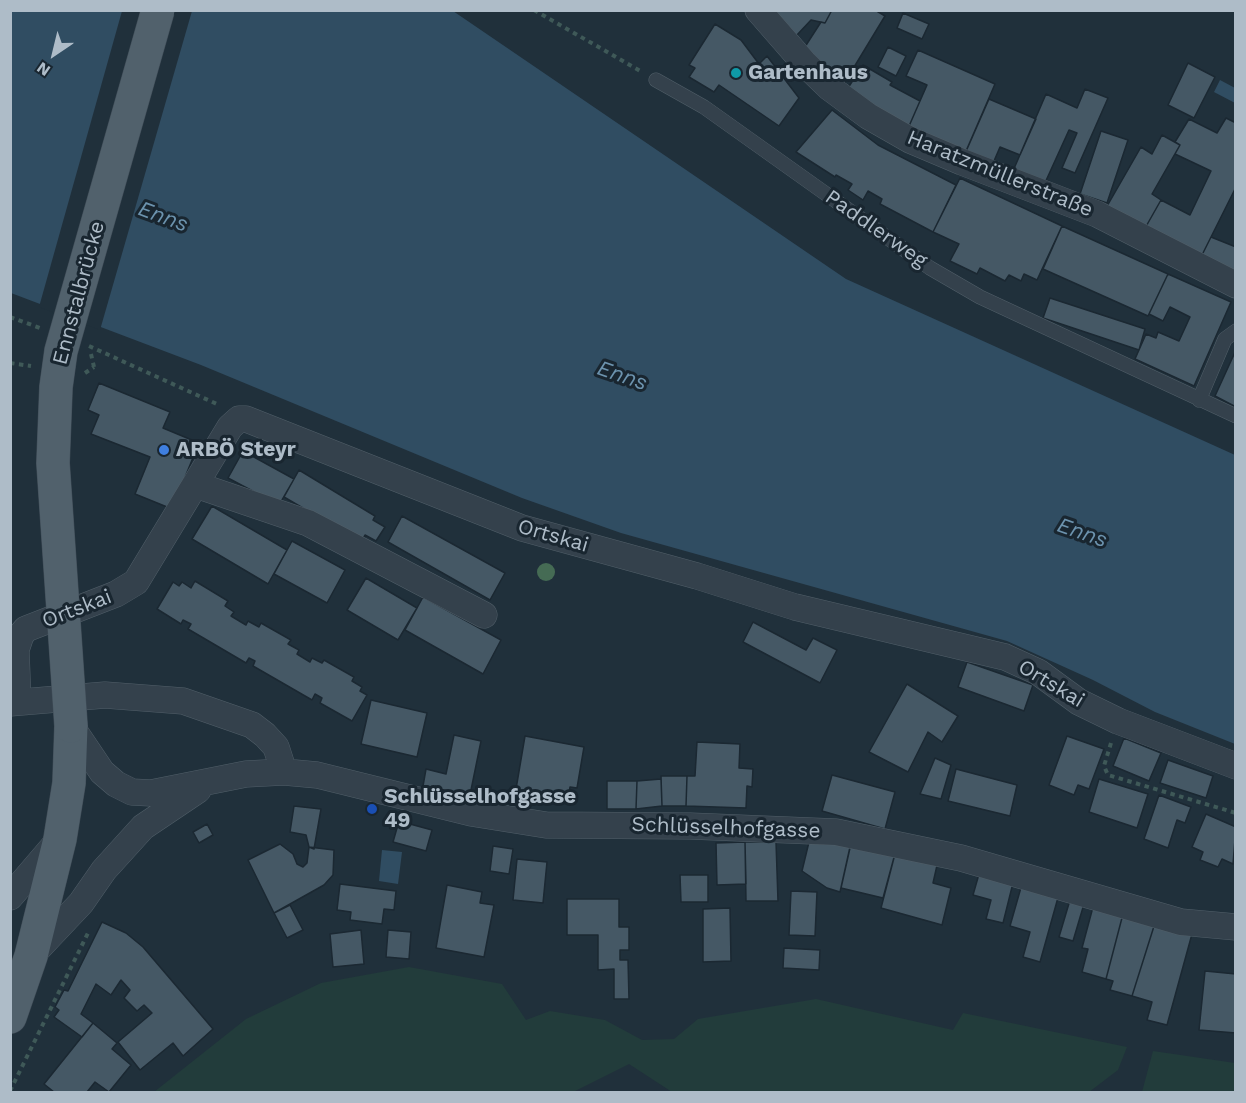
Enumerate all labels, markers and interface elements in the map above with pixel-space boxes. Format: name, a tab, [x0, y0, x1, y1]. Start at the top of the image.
north arrow	[24, 24, 84, 84]
text: N	[33, 58, 54, 80]
place label: Gartenhaus	[748, 60, 868, 86]
marker: Gartenhaus	[729, 66, 743, 80]
street label: Haratzmüllerstraße	[903, 125, 1097, 223]
street label: Paddlerweg	[820, 185, 932, 273]
water label: Enns	[134, 196, 192, 238]
street label: Ennstalbrücke	[48, 218, 110, 368]
water label: Enns	[593, 355, 651, 397]
place label: ARBÖ Steyr	[176, 437, 296, 463]
marker: ARBÖ Steyr	[157, 443, 171, 457]
water label: Enns	[1053, 512, 1111, 554]
street label: Ortskai	[515, 514, 591, 558]
street label: Ortskai	[39, 584, 115, 634]
street label: Ortskai	[1013, 655, 1089, 713]
place label: Schlüsselhofgasse 49	[384, 784, 576, 834]
marker: Schlüsselhofgasse 49	[365, 802, 379, 816]
street label: Schlüsselhofgasse	[631, 812, 821, 844]

